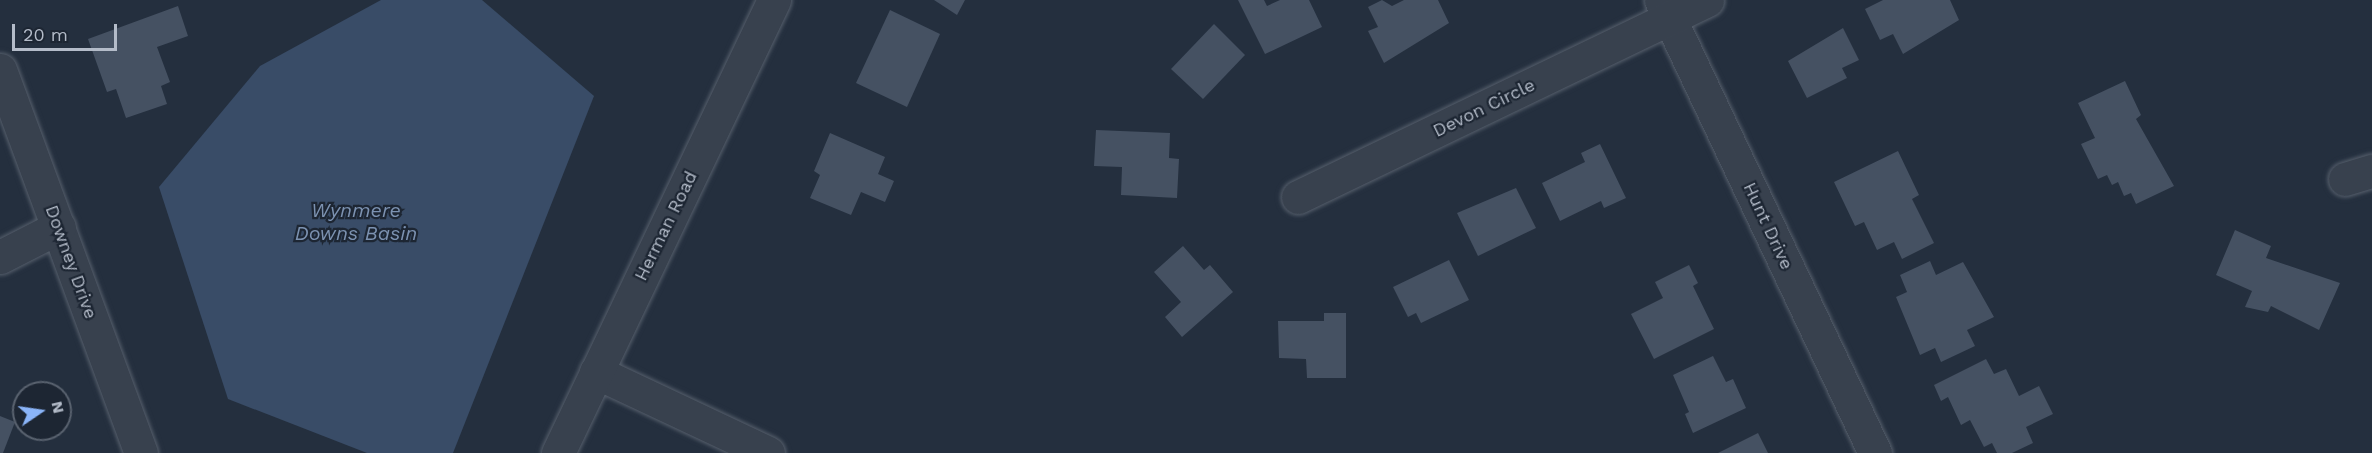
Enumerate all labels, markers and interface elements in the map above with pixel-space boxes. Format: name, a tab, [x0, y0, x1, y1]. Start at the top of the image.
scale bar	[15, 12, 120, 50]
text: 20 m	[23, 24, 68, 45]
street label: Devon Circle	[1430, 74, 1538, 142]
street label: Herman Road	[630, 168, 702, 284]
street label: Hunt Drive	[1738, 179, 1798, 273]
water label: Wynmere Downs Basin	[295, 199, 417, 246]
street label: Downey Drive	[40, 202, 102, 322]
north arrow	[12, 381, 72, 441]
text: N	[47, 399, 69, 415]

